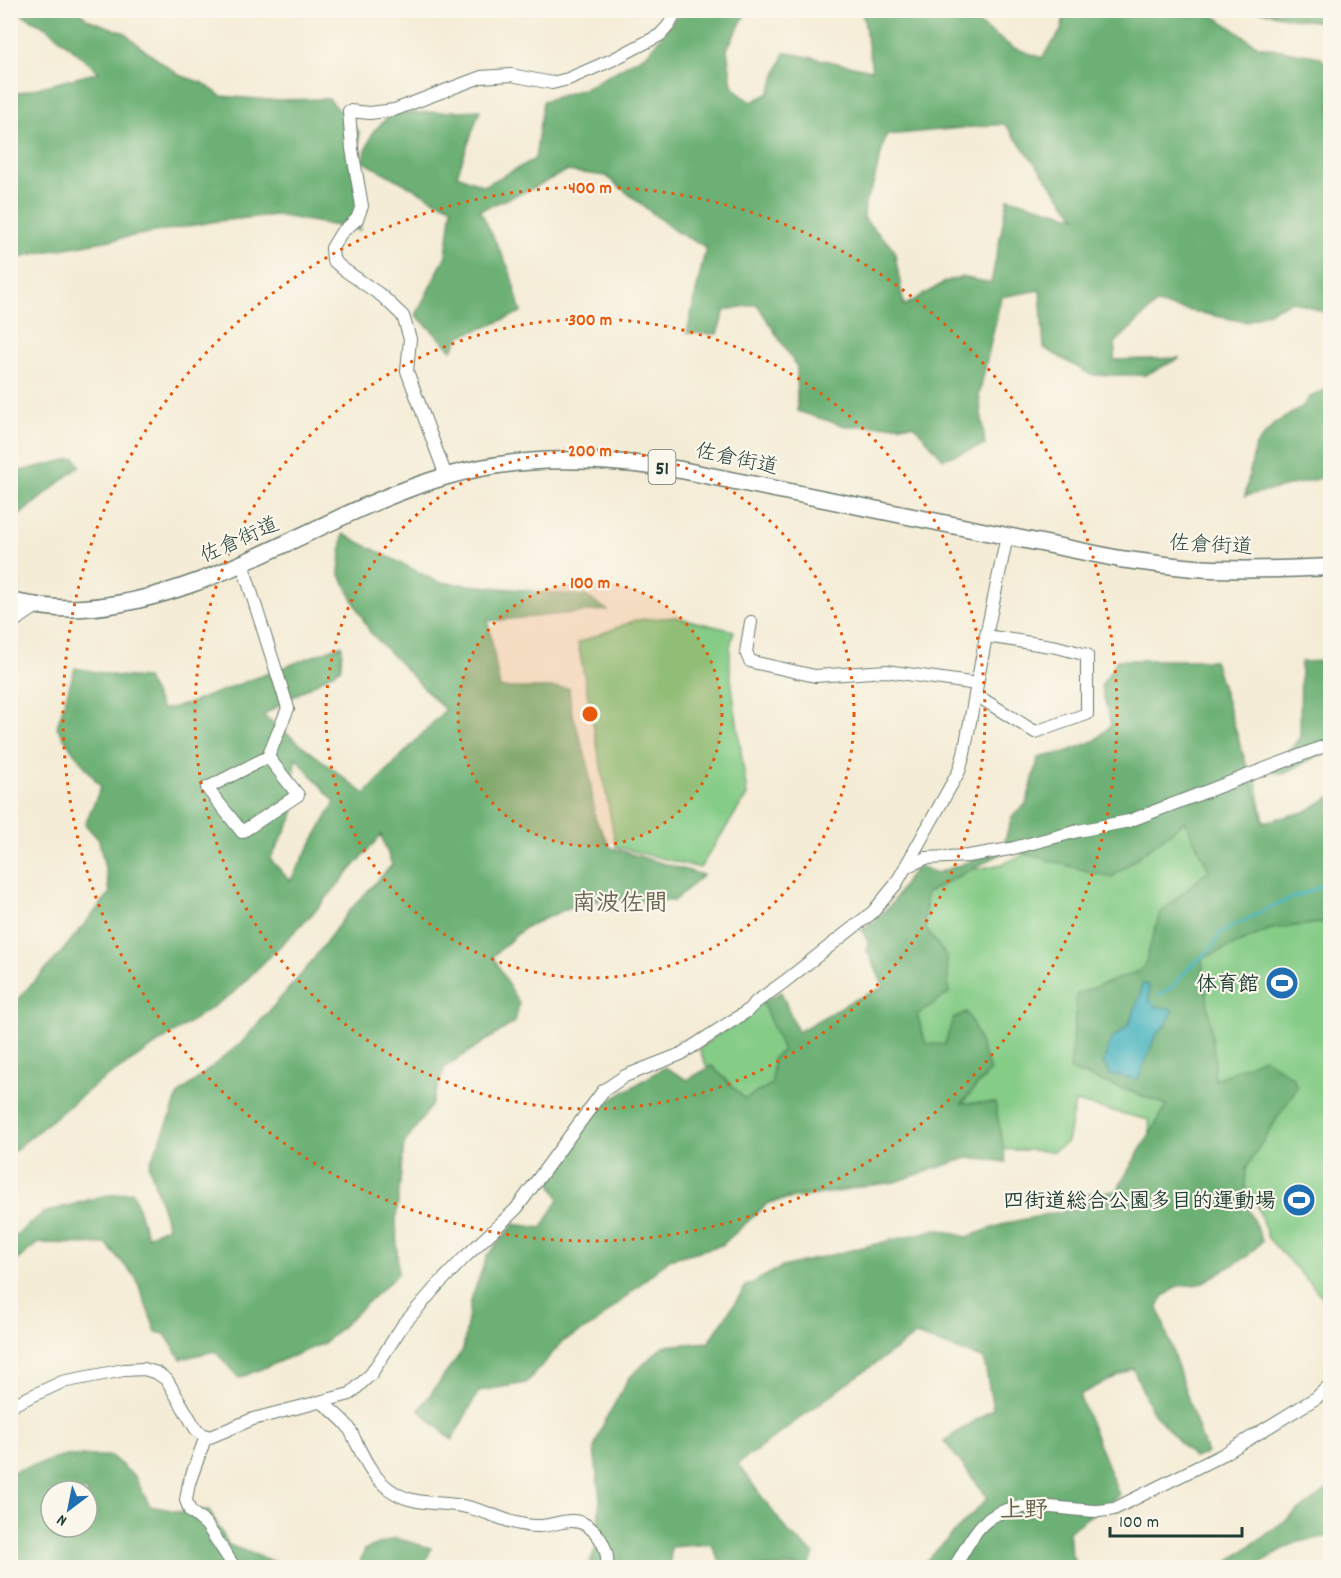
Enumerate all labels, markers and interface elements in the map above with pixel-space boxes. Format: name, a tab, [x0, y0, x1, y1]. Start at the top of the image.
text: 400 m	[568, 177, 612, 202]
text: 300 m	[568, 309, 612, 334]
street label: 佐倉街道	[692, 438, 781, 484]
text: 200 m	[568, 440, 612, 465]
road number: 51	[648, 450, 676, 484]
street label: 佐倉街道	[196, 511, 285, 573]
street label: 佐倉街道	[1168, 530, 1254, 564]
text: 100 m	[570, 572, 610, 597]
centre of rings	[580, 704, 600, 724]
district label: 南波佐間	[572, 888, 668, 922]
sports icon: 体育館	[1264, 965, 1300, 1001]
place label: 体育館	[1196, 971, 1259, 1001]
sports icon: 四街道総合公園多目的運動場	[1281, 1182, 1317, 1218]
place label: 四街道総合公園多目的運動場	[1003, 1188, 1276, 1218]
north arrow	[39, 1479, 99, 1539]
district label: 上野	[1000, 1495, 1048, 1529]
scale bar	[1110, 1500, 1242, 1538]
text: N	[53, 1508, 72, 1531]
text: 100 m	[1119, 1511, 1159, 1536]

